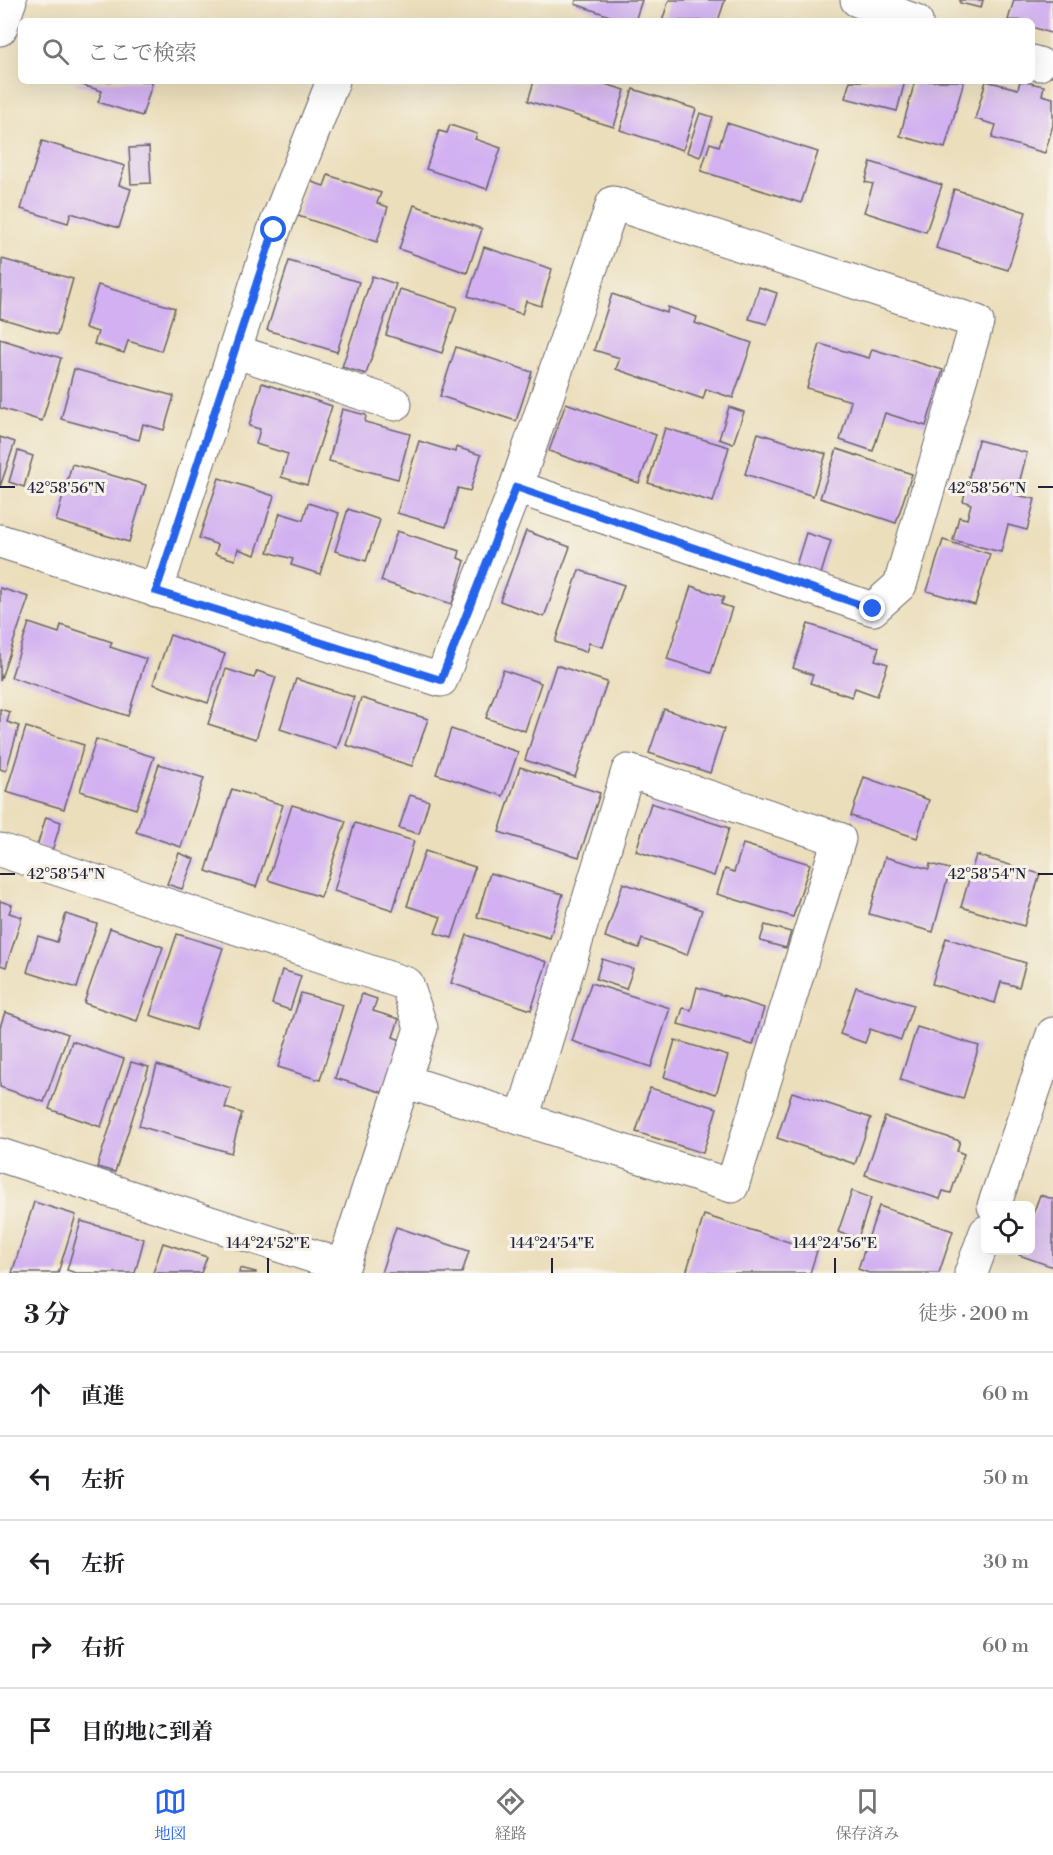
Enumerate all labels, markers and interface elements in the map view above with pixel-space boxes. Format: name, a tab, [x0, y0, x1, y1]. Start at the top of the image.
search box	[18, 18, 1035, 84]
icon: search	[39, 35, 72, 68]
text: ここで検索	[87, 40, 197, 67]
route start	[260, 216, 286, 242]
text: 42°58'56"N	[27, 479, 105, 498]
text: 42°58'56"N	[948, 479, 1026, 498]
route end	[859, 595, 885, 621]
text: 42°58'54"N	[27, 865, 105, 884]
text: 42°58'54"N	[948, 865, 1026, 884]
map controls	[981, 1201, 1035, 1255]
button: locate	[981, 1201, 1035, 1255]
text: 144°24'52"E	[226, 1234, 310, 1253]
text: 144°24'54"E	[510, 1234, 594, 1253]
text: 144°24'56"E	[793, 1234, 877, 1253]
text: 3 分	[24, 1299, 70, 1331]
text: 徒歩 · 200 m	[918, 1302, 1029, 1327]
icon: ahead	[24, 1378, 57, 1411]
text: 60 m	[982, 1382, 1029, 1407]
text: 直進	[81, 1383, 125, 1410]
icon: left	[24, 1462, 57, 1495]
text: 50 m	[983, 1466, 1029, 1491]
text: 左折	[81, 1467, 125, 1494]
icon: left	[24, 1546, 57, 1579]
text: 30 m	[983, 1550, 1029, 1575]
text: 左折	[81, 1551, 125, 1578]
icon: right	[24, 1630, 57, 1663]
text: 60 m	[982, 1634, 1029, 1659]
text: 右折	[81, 1635, 125, 1662]
icon: arrive	[24, 1714, 57, 1747]
text: 目的地に到着	[81, 1719, 213, 1746]
tab: 地図	[154, 1785, 187, 1844]
tab: 経路	[494, 1785, 527, 1844]
tab: 保存済み	[835, 1785, 899, 1844]

